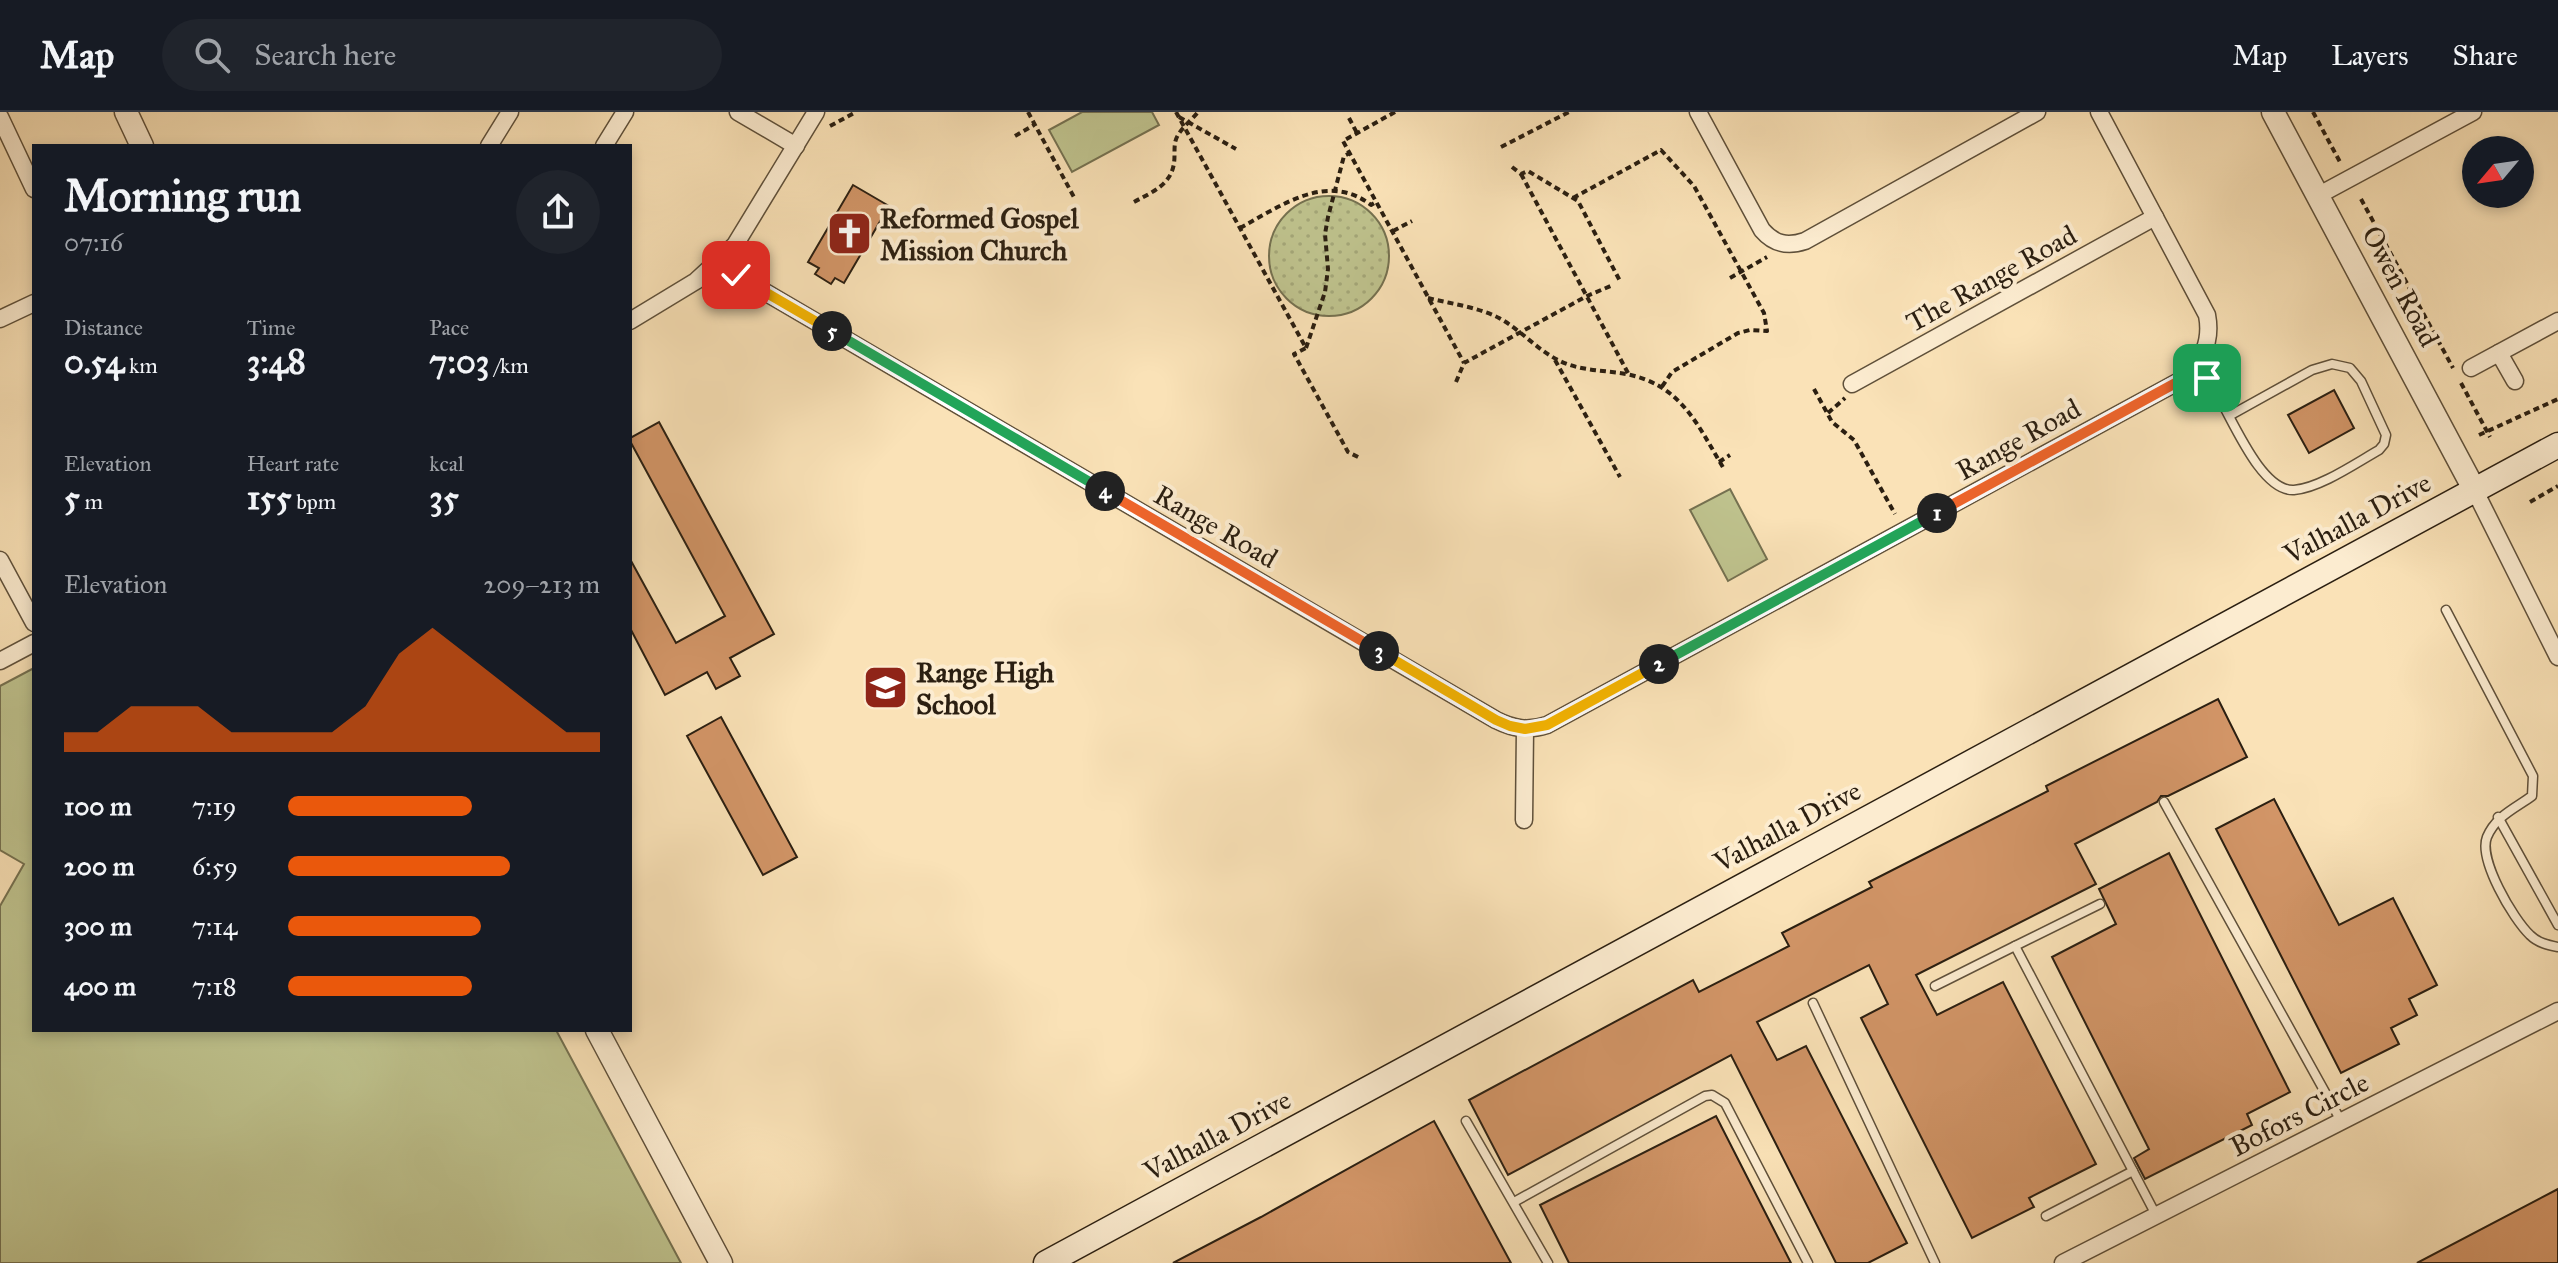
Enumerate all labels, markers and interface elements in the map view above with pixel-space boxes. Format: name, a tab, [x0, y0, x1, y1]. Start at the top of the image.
search box	[162, 19, 722, 91]
text: Map	[40, 32, 114, 78]
icon: search	[190, 33, 234, 77]
text: Search here	[254, 37, 396, 73]
text: Map	[2232, 38, 2287, 73]
text: Layers	[2331, 38, 2409, 73]
text: Share	[2453, 38, 2518, 73]
north arrow	[2462, 136, 2534, 208]
map controls	[2462, 136, 2534, 208]
text: Morning run	[64, 169, 301, 223]
button: share	[516, 170, 600, 254]
place label: Reformed Gospel Mission Church	[880, 201, 1079, 268]
church icon: Reformed Gospel Mission Church	[825, 210, 873, 258]
street label: The Range Road	[1900, 217, 2083, 340]
street label: Owen Road	[2354, 220, 2447, 353]
text: 07:16	[64, 226, 123, 258]
pin	[702, 241, 770, 309]
icon: check	[714, 253, 758, 297]
pin: 5	[812, 311, 852, 351]
text: Distance	[64, 314, 143, 341]
text: Time	[247, 314, 295, 341]
text: Pace	[429, 314, 469, 341]
text: 5	[827, 317, 837, 344]
text: 0.54	[64, 341, 124, 382]
text: 3:48	[247, 341, 306, 382]
text: 7:03	[429, 341, 489, 382]
pin	[2173, 344, 2241, 412]
text: km	[124, 352, 158, 379]
text: /km	[489, 352, 529, 379]
icon: arrive	[2185, 356, 2229, 400]
street label: Range Road	[1950, 391, 2087, 488]
text: Elevation	[64, 450, 151, 477]
text: Heart rate	[247, 450, 339, 477]
text: kcal	[429, 450, 464, 477]
street label: Valhalla Drive	[2277, 465, 2437, 572]
pin: 4	[1085, 471, 1125, 511]
text: 5	[64, 477, 80, 518]
text: 155	[247, 477, 291, 518]
text: 35	[429, 477, 459, 518]
text: 4	[1099, 477, 1111, 504]
street label: Range Road	[1148, 477, 1284, 576]
text: m	[80, 488, 103, 515]
text: bpm	[291, 488, 336, 515]
pin: 1	[1917, 493, 1957, 533]
text: 1	[1933, 499, 1941, 526]
text: Elevation	[64, 568, 167, 600]
text: 209–213 m	[484, 568, 600, 600]
pin: 3	[1359, 631, 1399, 671]
text: 3	[1375, 637, 1383, 664]
pin: 2	[1639, 644, 1679, 684]
text: 2	[1654, 650, 1664, 677]
place label: Range High School	[916, 655, 1054, 722]
school or university icon: Range High School	[861, 664, 909, 712]
street label: Valhalla Drive	[1707, 773, 1867, 880]
text: 100 m	[64, 790, 132, 822]
text: 7:19	[192, 790, 236, 822]
text: 200 m	[64, 850, 135, 882]
text: 6:59	[192, 850, 238, 882]
text: 300 m	[64, 910, 132, 942]
text: 7:14	[192, 910, 237, 942]
text: 400 m	[64, 970, 136, 1002]
text: 7:18	[192, 970, 237, 1002]
street label: Bofors Circle	[2224, 1065, 2374, 1164]
street label: Valhalla Drive	[1137, 1082, 1297, 1189]

